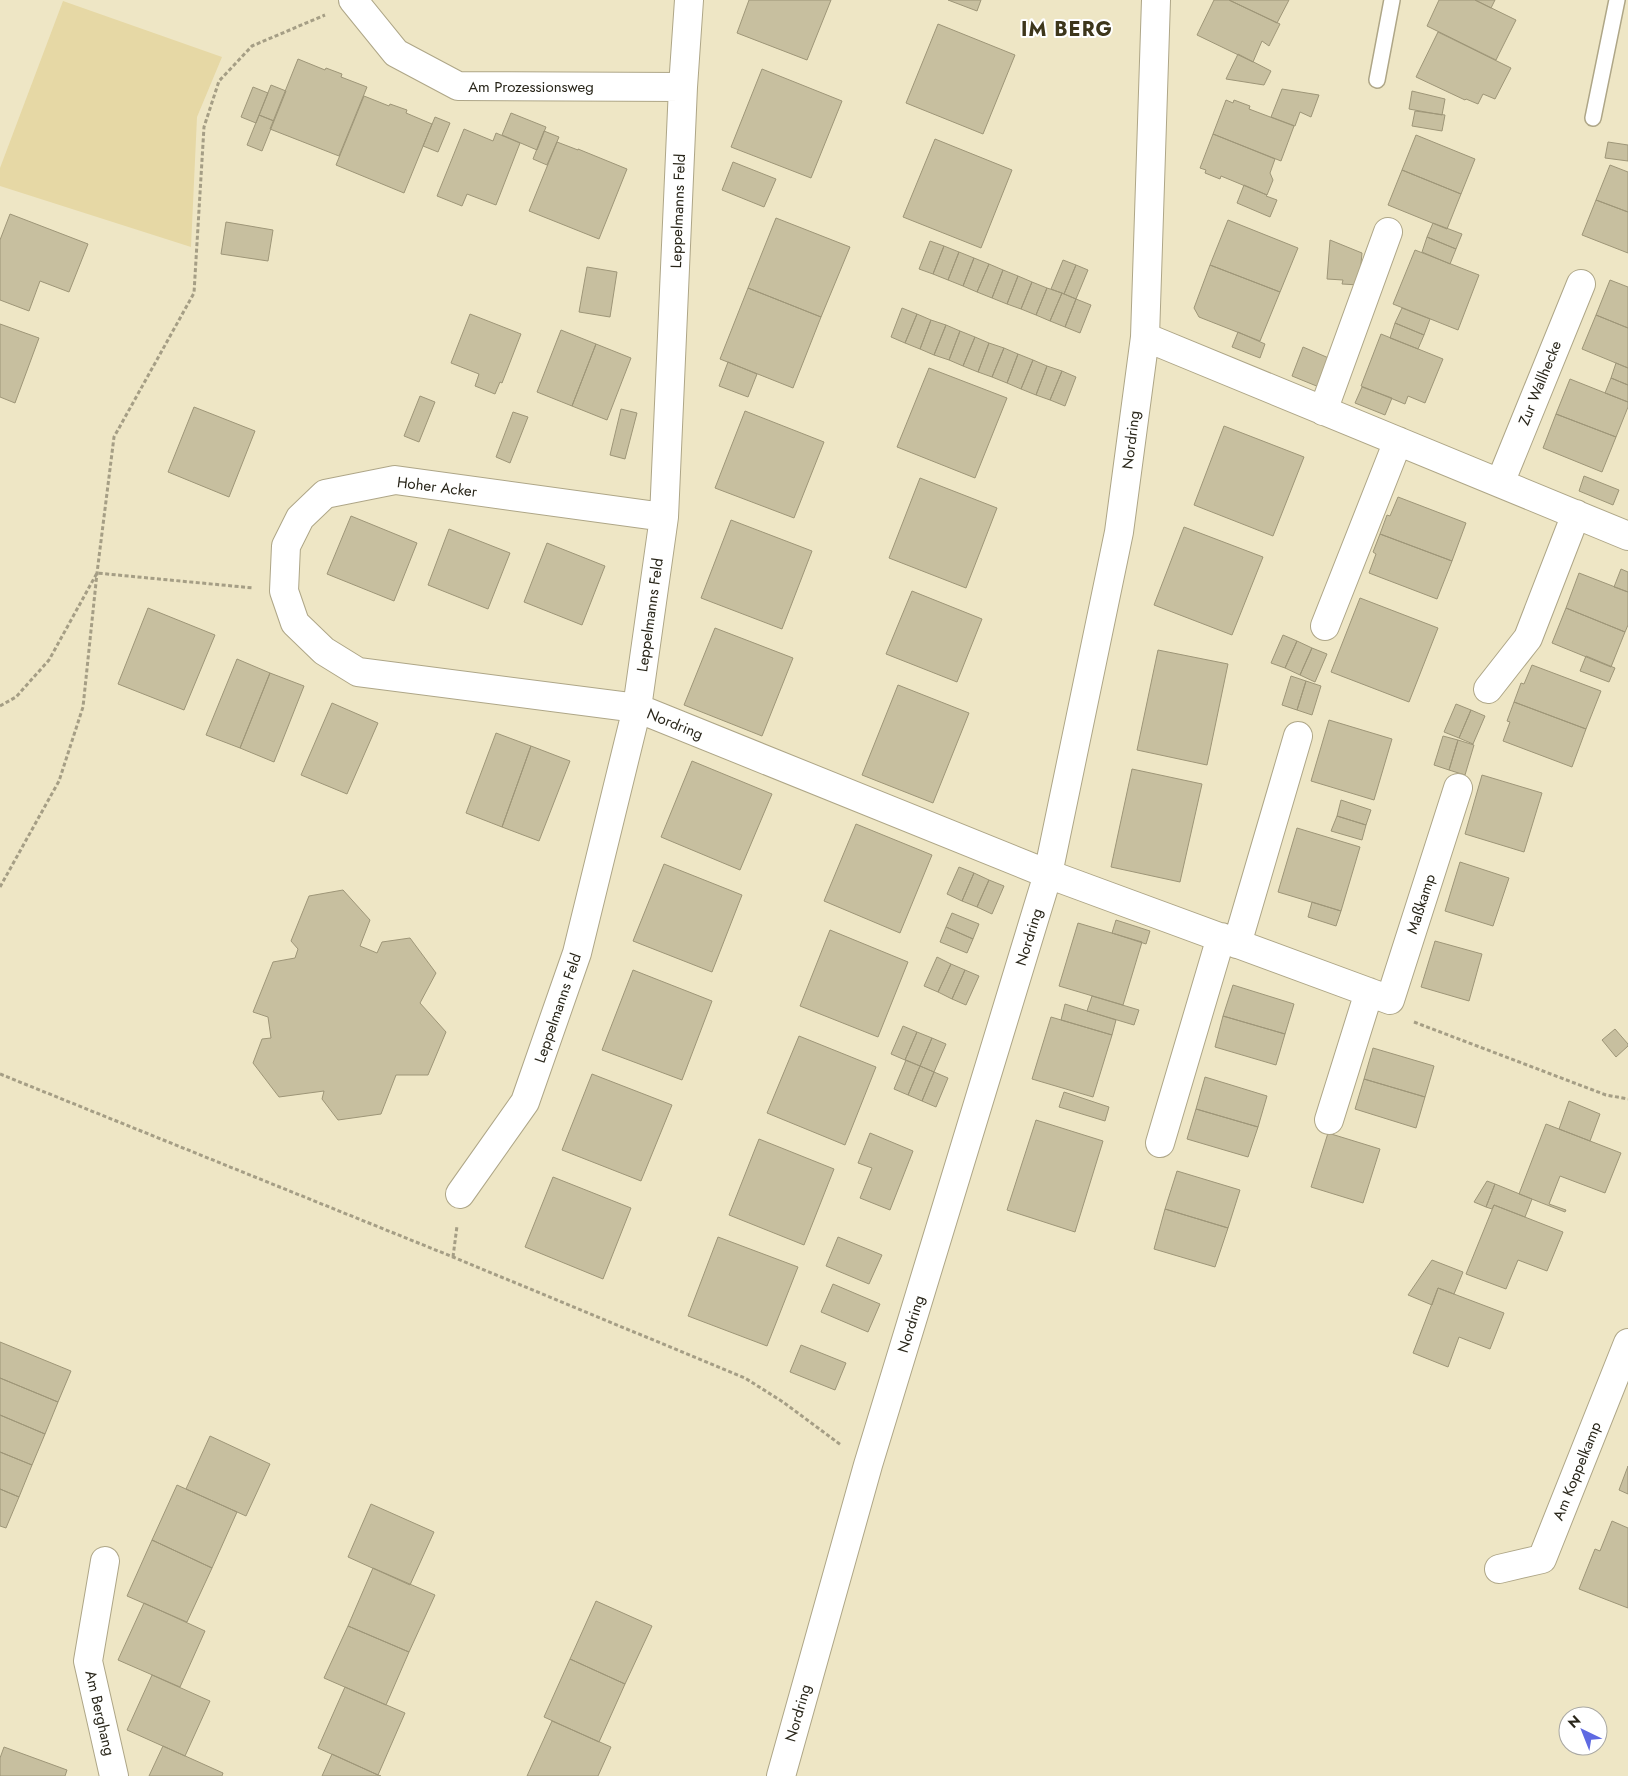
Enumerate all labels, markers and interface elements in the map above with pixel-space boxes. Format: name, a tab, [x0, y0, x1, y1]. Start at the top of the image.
district label: IM BERG	[1021, 15, 1113, 44]
street label: Am Prozessionsweg	[468, 76, 594, 98]
street label: Leppelmanns Feld	[665, 153, 691, 269]
street label: Zur Wallhecke	[1513, 337, 1567, 429]
street label: Nordring	[1116, 409, 1146, 471]
street label: Hoher Acker	[396, 471, 479, 503]
street label: Leppelmanns Feld	[631, 557, 669, 673]
street label: Nordring	[644, 703, 706, 745]
street label: Maßkamp	[1401, 871, 1441, 937]
street label: Nordring	[1010, 906, 1048, 968]
street label: Leppelmanns Feld	[529, 950, 587, 1066]
street label: Nordring	[892, 1293, 930, 1355]
street label: Am Koppelkamp	[1547, 1418, 1607, 1524]
street label: Am Berghang	[79, 1668, 121, 1758]
street label: Nordring	[779, 1682, 817, 1744]
north arrow	[1558, 1706, 1608, 1756]
text: N	[1563, 1710, 1585, 1733]

